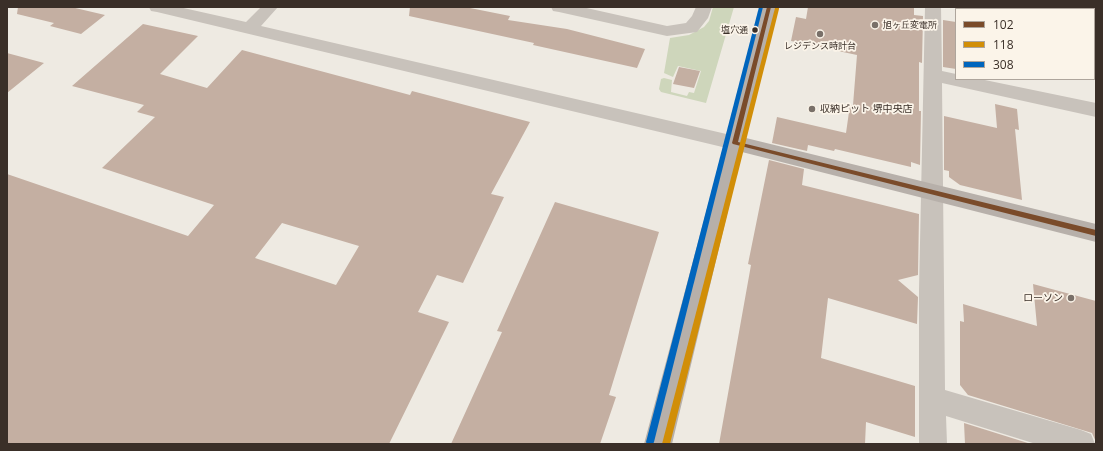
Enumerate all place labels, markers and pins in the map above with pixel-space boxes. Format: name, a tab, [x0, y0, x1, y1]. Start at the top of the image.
marker: 旭ヶ丘変電所	[870, 20, 880, 30]
place label: 旭ヶ丘変電所	[883, 20, 937, 30]
place label: 塩穴通	[721, 25, 748, 35]
marker: 塩穴通	[750, 25, 760, 35]
marker: レジデンス時計台	[815, 29, 825, 39]
place label: レジデンス時計台	[784, 41, 856, 51]
place label: 収納ピット 堺中央店	[820, 103, 913, 115]
marker: 収納ピット 堺中央店	[807, 104, 817, 114]
place label: ローソン	[1023, 292, 1063, 304]
marker: ローソン	[1066, 293, 1076, 303]

